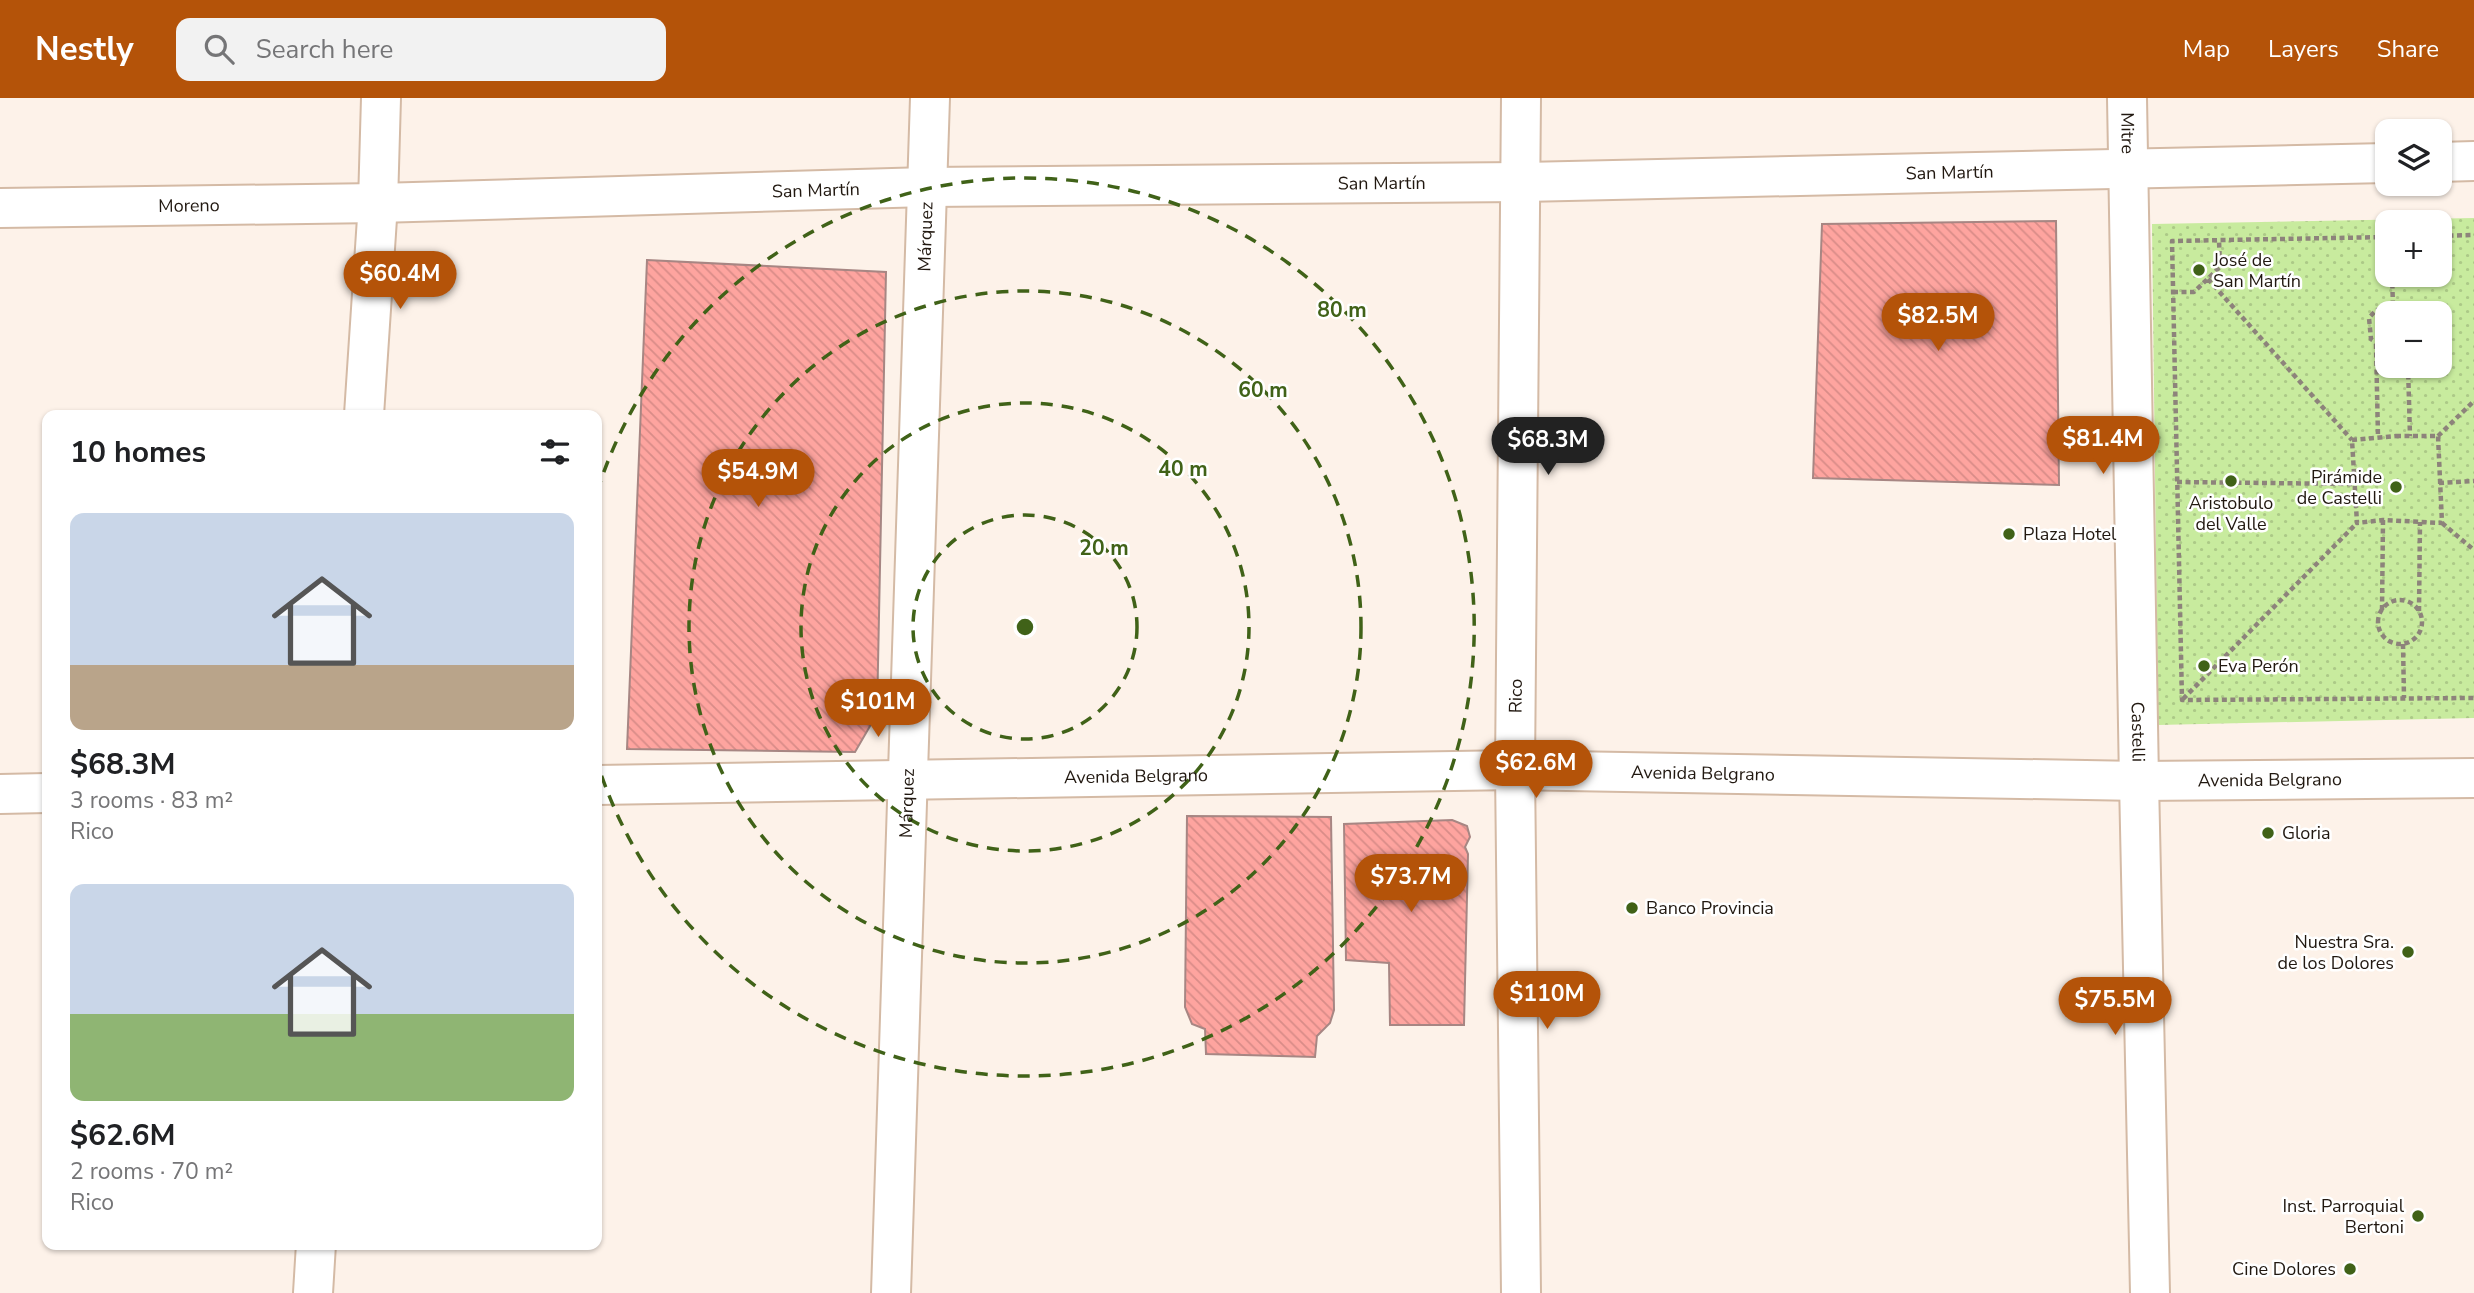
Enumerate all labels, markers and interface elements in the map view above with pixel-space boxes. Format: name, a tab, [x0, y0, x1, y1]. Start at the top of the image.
search box	[176, 18, 666, 81]
text: Nestly	[35, 27, 134, 72]
icon: search	[200, 30, 238, 68]
text: Search here	[256, 32, 393, 67]
text: Map	[2183, 33, 2230, 65]
text: Layers	[2268, 33, 2339, 65]
text: Share	[2377, 33, 2439, 65]
street label: Mitre	[2115, 112, 2140, 154]
map controls	[2375, 119, 2452, 378]
button: layers	[2375, 119, 2452, 196]
street label: San Martín	[1905, 160, 1994, 186]
street label: San Martín	[1338, 171, 1426, 196]
street label: San Martín	[771, 177, 860, 204]
street label: Moreno	[158, 193, 220, 218]
street label: Márquez	[912, 201, 939, 272]
button: +	[2375, 210, 2452, 287]
place label: José de San Martín	[2212, 248, 2301, 293]
pin: $60.4M	[343, 252, 457, 311]
text: $60.4M	[360, 258, 440, 289]
marker: José de San Martín	[2191, 262, 2207, 278]
pin: $82.5M	[1881, 294, 1995, 353]
text: 80 m	[1317, 296, 1367, 324]
text: $82.5M	[1898, 300, 1978, 331]
button: −	[2375, 301, 2452, 378]
text: 60 m	[1238, 376, 1288, 404]
pin: $81.4M	[2046, 416, 2160, 476]
pin: $68.3M	[1491, 418, 1605, 477]
text: $81.4M	[2063, 423, 2143, 454]
text: $68.3M	[1508, 424, 1588, 455]
text: 10 homes	[70, 432, 206, 473]
icon: filters	[536, 433, 574, 471]
pin: $54.9M	[701, 450, 815, 509]
text: 40 m	[1158, 455, 1208, 483]
text: $54.9M	[718, 456, 798, 487]
place label: Pirámide de Castelli	[2297, 465, 2382, 510]
marker: Aristobulo del Valle	[2223, 473, 2239, 489]
marker: Pirámide de Castelli	[2388, 479, 2404, 495]
place label: Aristobulo del Valle	[2189, 491, 2273, 536]
place label: Plaza Hotel	[2023, 522, 2117, 546]
marker: Plaza Hotel	[2001, 526, 2017, 542]
text: 20 m	[1079, 534, 1129, 562]
icon: home	[259, 558, 385, 684]
centre of rings	[1013, 615, 1037, 639]
place label: Eva Perón	[2218, 654, 2299, 678]
marker: Eva Perón	[2196, 658, 2212, 674]
street label: Rico	[1504, 679, 1528, 713]
pin: $101M	[829, 680, 927, 739]
text: $101M	[840, 686, 916, 717]
street label: Castelli	[2126, 701, 2151, 762]
pin: $62.6M	[1479, 740, 1593, 800]
text: $68.3M	[70, 744, 175, 785]
text: $62.6M	[1496, 747, 1576, 778]
street label: Avenida Belgrano	[1631, 760, 1775, 787]
street label: Avenida Belgrano	[1064, 763, 1208, 789]
street label: Avenida Belgrano	[2198, 767, 2342, 792]
street label: Márquez	[894, 768, 920, 839]
text: 3 rooms · 83 m²	[70, 785, 233, 816]
text: Rico	[70, 816, 114, 847]
place label: Gloria	[2282, 821, 2330, 845]
marker: Gloria	[2260, 825, 2276, 841]
pin: $73.7M	[1354, 854, 1468, 914]
text: $73.7M	[1371, 861, 1451, 892]
place label: Banco Provincia	[1646, 896, 1774, 920]
marker: Banco Provincia	[1624, 900, 1640, 916]
icon: home	[259, 929, 385, 1055]
place label: Nuestra Sra. de los Dolores	[2278, 930, 2394, 975]
marker: Nuestra Sra. de los Dolores	[2400, 944, 2416, 960]
pin: $110M	[1498, 972, 1596, 1031]
text: $110M	[1509, 978, 1585, 1009]
pin: $75.5M	[2058, 978, 2172, 1037]
text: $75.5M	[2075, 984, 2155, 1015]
text: $62.6M	[70, 1115, 175, 1156]
text: 2 rooms · 70 m²	[70, 1156, 233, 1187]
text: Rico	[70, 1187, 114, 1218]
place label: Inst. Parroquial Bertoni	[2282, 1194, 2405, 1239]
marker: Inst. Parroquial Bertoni	[2410, 1208, 2426, 1224]
place label: Cine Dolores	[2232, 1257, 2336, 1281]
marker: Cine Dolores	[2342, 1261, 2358, 1277]

